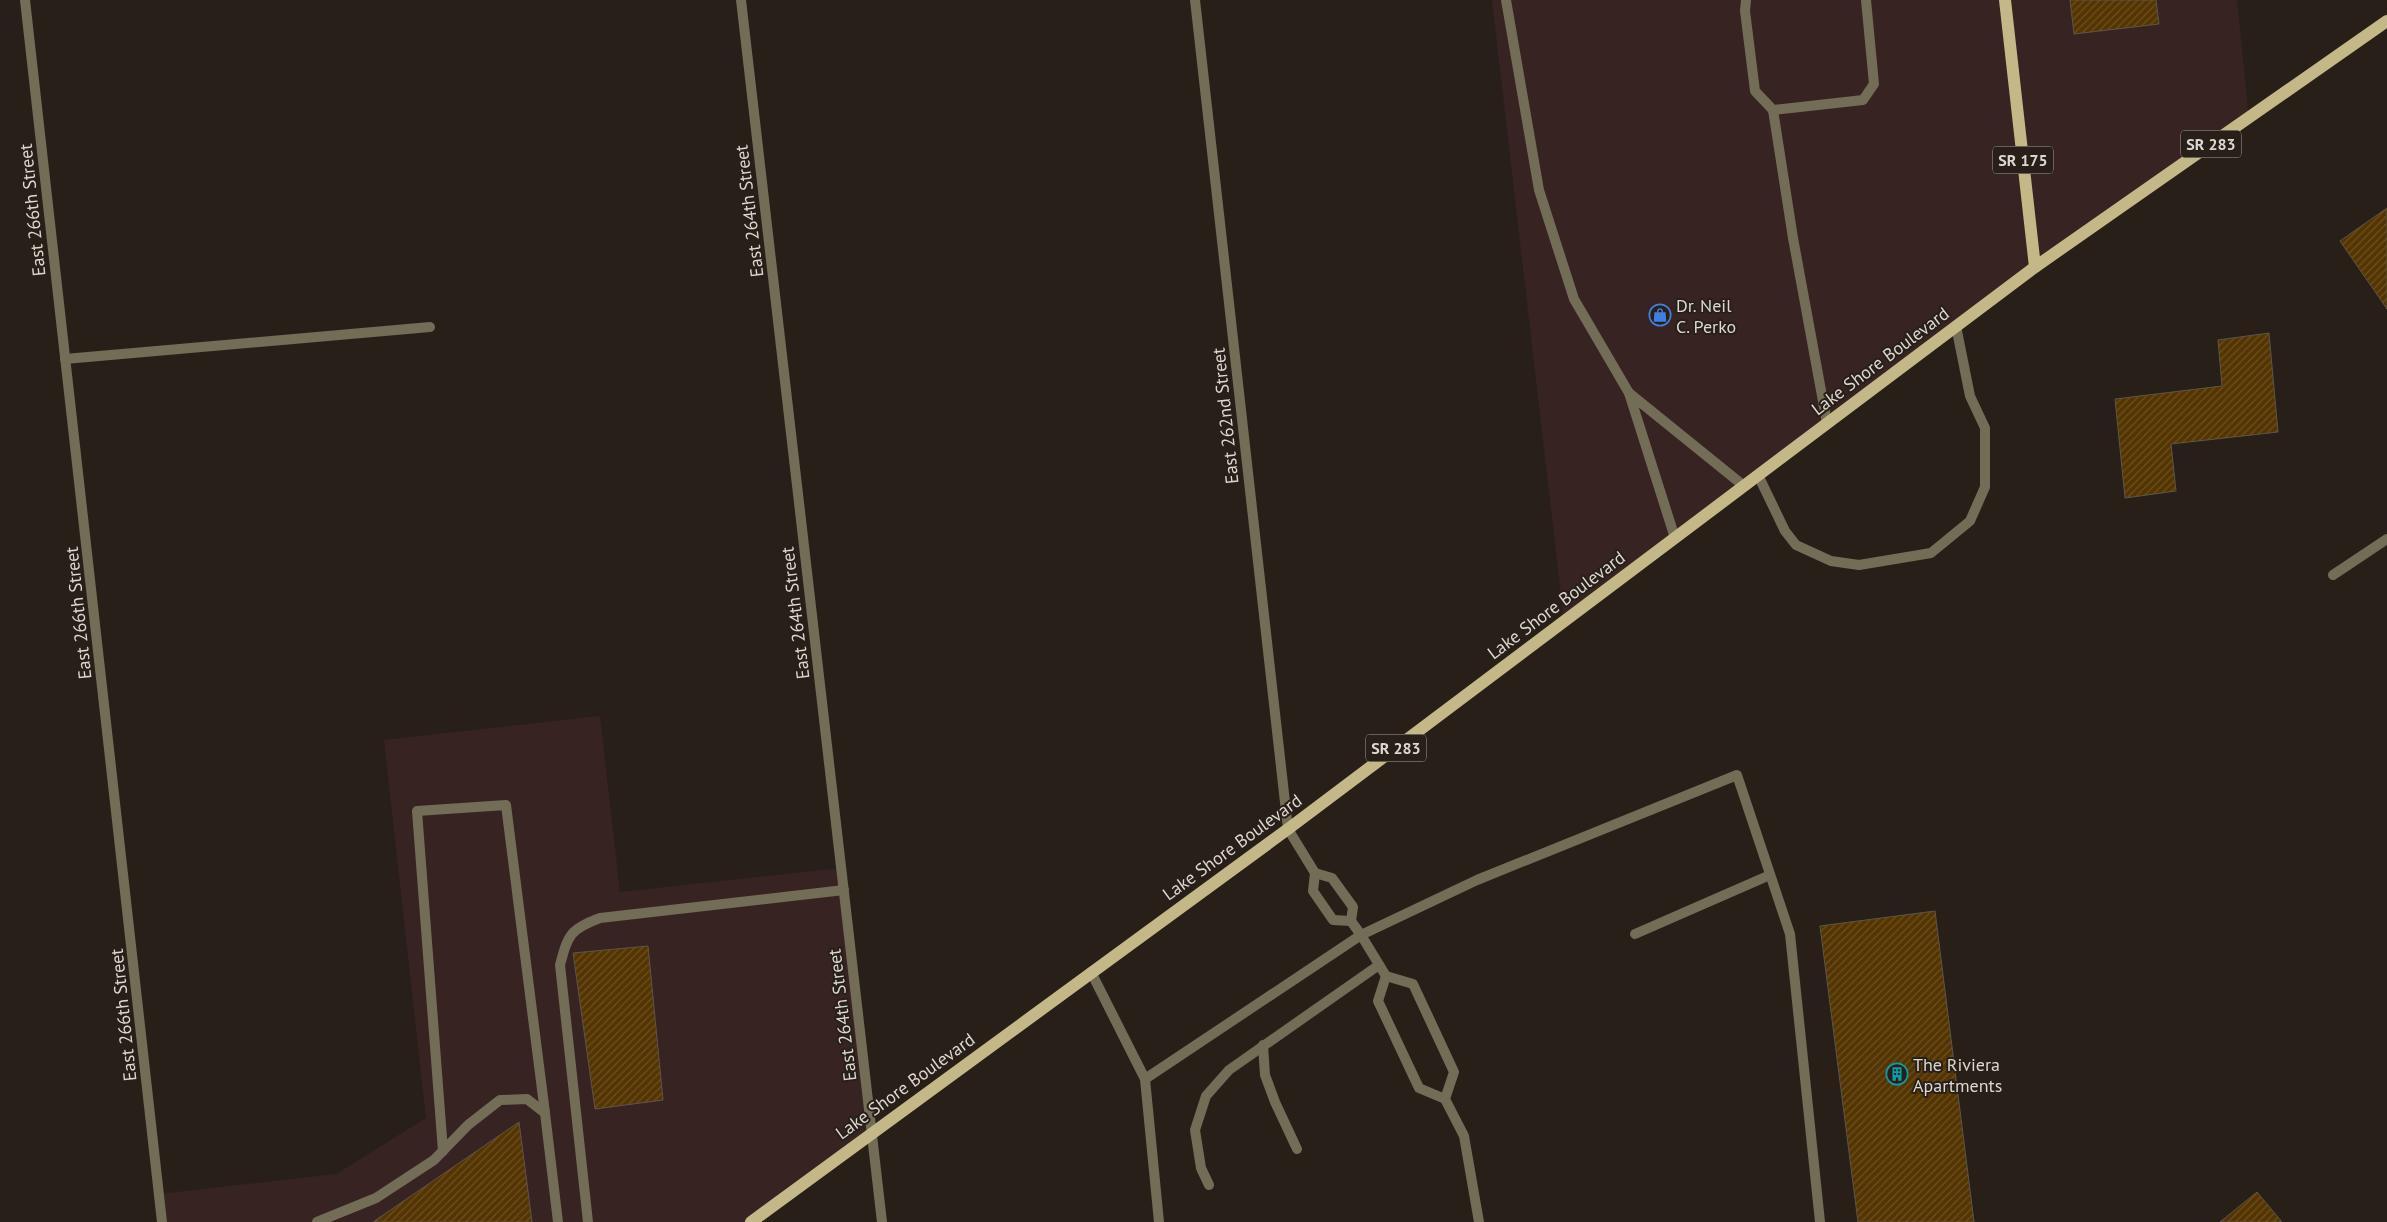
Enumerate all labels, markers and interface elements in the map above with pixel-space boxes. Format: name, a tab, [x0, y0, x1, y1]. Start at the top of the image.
road number: SR 283	[2181, 130, 2241, 158]
street label: East 266th Street	[14, 143, 50, 277]
street label: East 264th Street	[729, 143, 769, 279]
road number: SR 175	[1993, 146, 2053, 174]
place label: Dr. Neil C. Perko	[1676, 294, 1736, 338]
street label: Lake Shore Boulevard	[1807, 302, 1953, 420]
shop icon: Dr. Neil C. Perko	[1648, 303, 1672, 327]
street label: East 262nd Street	[1206, 347, 1244, 485]
street label: East 264th Street	[775, 545, 815, 681]
street label: East 266th Street	[60, 546, 96, 680]
street label: Lake Shore Boulevard	[1483, 546, 1629, 664]
road number: SR 283	[1366, 734, 1426, 761]
street label: Lake Shore Boulevard	[1158, 789, 1306, 905]
street label: East 264th Street	[822, 947, 862, 1083]
street label: East 266th Street	[105, 948, 141, 1082]
street label: Lake Shore Boulevard	[831, 1028, 979, 1144]
place label: The Riviera Apartments	[1913, 1053, 2002, 1097]
building icon: The Riviera Apartments	[1885, 1062, 1909, 1086]

